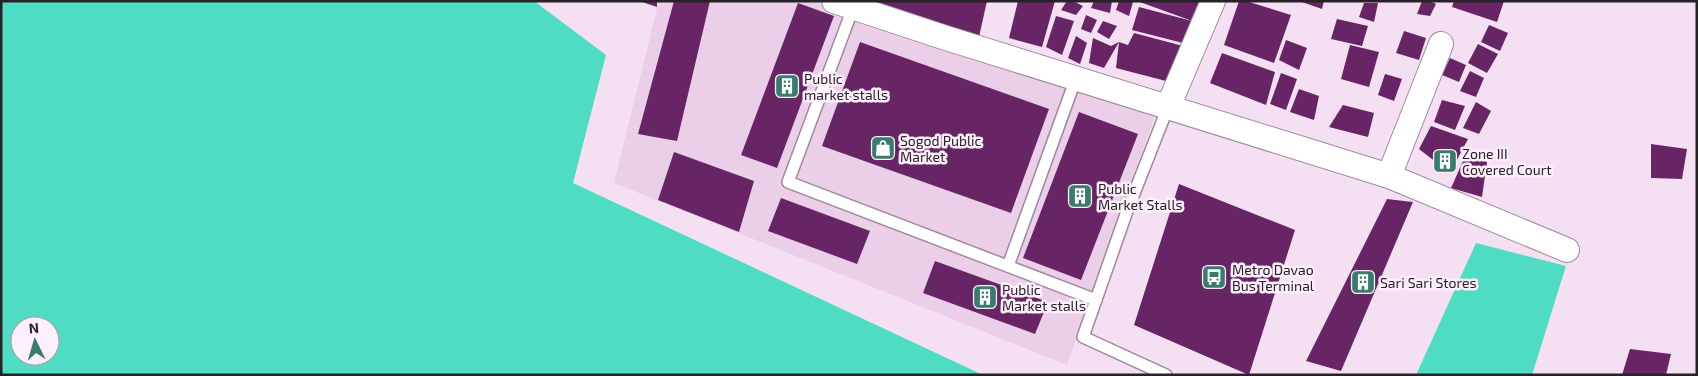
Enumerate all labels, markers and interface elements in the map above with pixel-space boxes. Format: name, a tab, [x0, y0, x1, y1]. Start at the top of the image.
place label: Public market stalls	[804, 70, 888, 103]
building icon: Public market stalls	[774, 73, 800, 99]
place label: Sogod Public Market	[900, 132, 982, 165]
shop icon: Sogod Public Market	[870, 135, 896, 161]
place label: Zone III Covered Court	[1462, 145, 1552, 178]
building icon: Zone III Covered Court	[1432, 148, 1458, 174]
place label: Public Market Stalls	[1098, 180, 1183, 213]
building icon: Public Market Stalls	[1067, 183, 1093, 209]
place label: Metro Davao Bus Terminal	[1232, 261, 1315, 294]
bus stop icon: Metro Davao Bus Terminal	[1201, 264, 1227, 290]
building icon: Sari Sari Stores	[1350, 269, 1376, 295]
place label: Sari Sari Stores	[1380, 274, 1477, 291]
place label: Public Market stalls	[1002, 281, 1086, 314]
building icon: Public Market stalls	[972, 284, 998, 310]
north arrow	[10, 316, 60, 366]
text: N	[28, 319, 40, 336]

